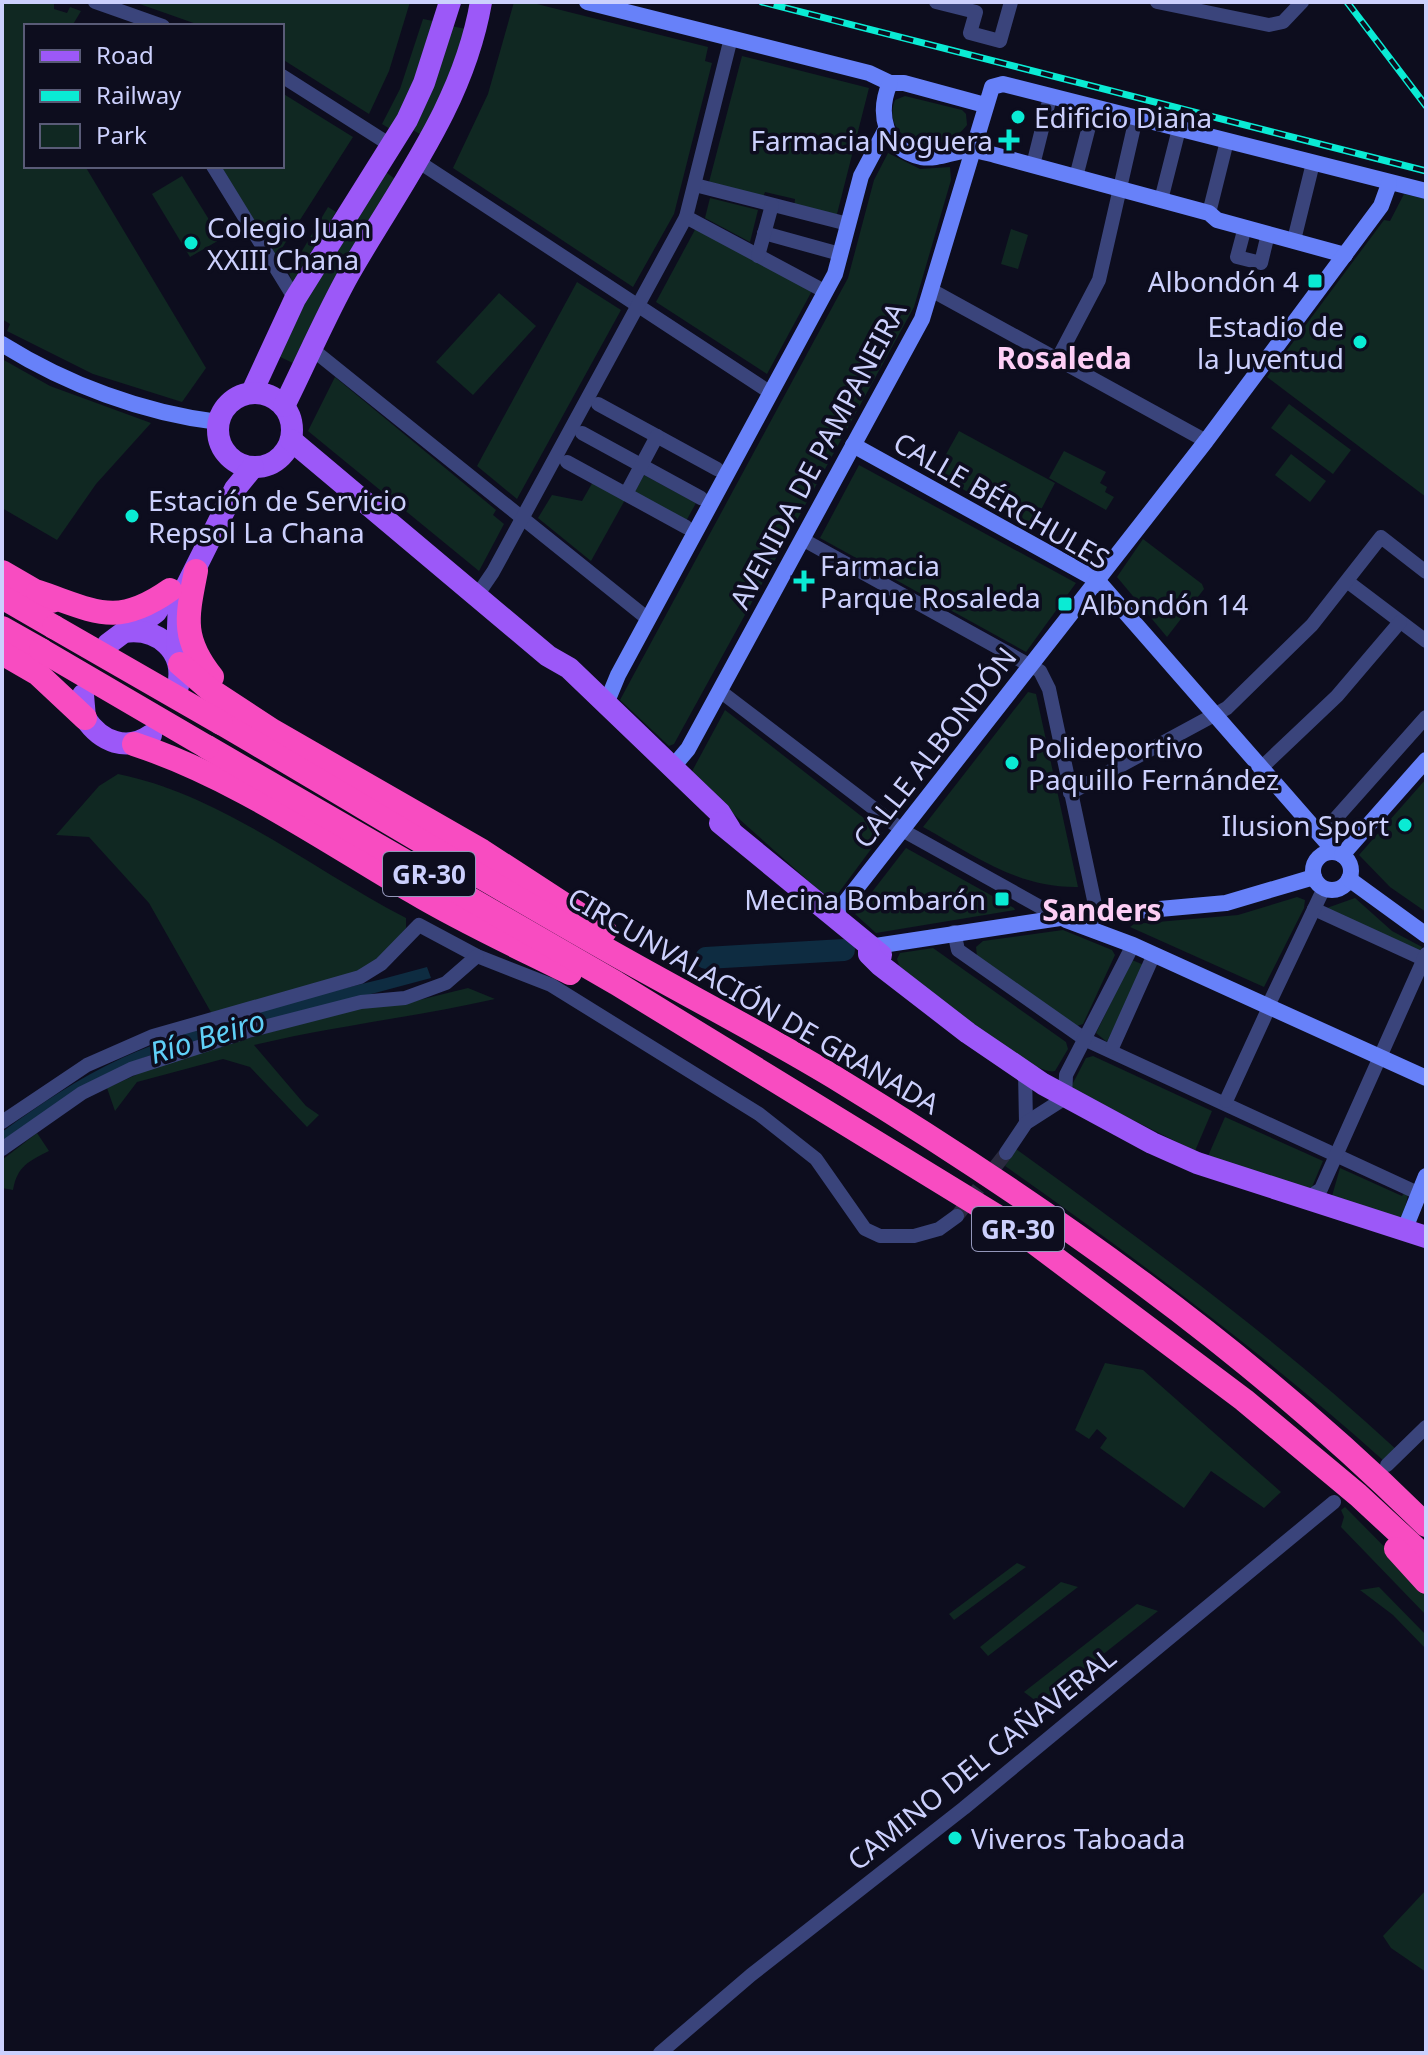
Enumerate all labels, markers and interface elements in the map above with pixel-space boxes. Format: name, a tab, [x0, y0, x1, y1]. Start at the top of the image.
legend	[24, 24, 284, 168]
text: Road	[96, 38, 154, 71]
text: Railway	[96, 78, 182, 111]
place label: Edificio Diana	[1034, 98, 1212, 136]
marker: Edificio Diana	[1009, 108, 1027, 126]
text: Park	[96, 118, 147, 151]
place label: Farmacia Noguera	[750, 121, 993, 159]
marker: Farmacia Noguera	[1000, 131, 1018, 149]
place label: Colegio Juan XXIII Chana	[207, 208, 371, 278]
marker: Colegio Juan XXIII Chana	[182, 234, 200, 252]
place label: Albondón 4	[1148, 262, 1299, 300]
marker: Albondón 4	[1306, 272, 1324, 290]
street label: AVENIDA DE PAMPANEIRA	[720, 295, 914, 615]
place label: Estadio de la Juventud	[1197, 307, 1344, 377]
marker: Estadio de la Juventud	[1351, 333, 1369, 351]
district label: Rosaleda	[996, 337, 1132, 378]
street label: CALLE BÉRCHULES	[887, 423, 1117, 577]
place label: Estación de Servicio Repsol La Chana	[148, 481, 407, 551]
marker: Estación de Servicio Repsol La Chana	[123, 507, 141, 525]
place label: Farmacia Parque Rosaleda	[820, 546, 1041, 616]
marker: Farmacia Parque Rosaleda	[795, 572, 813, 590]
place label: Albondón 14	[1081, 585, 1248, 623]
marker: Albondón 14	[1056, 595, 1074, 613]
street label: CALLE ALBONDÓN	[844, 639, 1024, 855]
place label: Polideportivo Paquillo Fernández	[1028, 728, 1279, 798]
marker: Polideportivo Paquillo Fernández	[1003, 754, 1021, 772]
place label: Ilusion Sport	[1222, 806, 1389, 844]
marker: Ilusion Sport	[1396, 816, 1414, 834]
road number: GR-30	[383, 852, 475, 896]
street label: CIRCUNVALACIÓN DE GRANADA	[561, 878, 947, 1122]
place label: Mecina Bombarón	[744, 880, 986, 918]
district label: Sanders	[1042, 889, 1162, 930]
marker: Mecina Bombarón	[993, 890, 1011, 908]
water label: Río Beiro	[144, 999, 270, 1073]
road number: GR-30	[972, 1207, 1064, 1251]
street label: CAMINO DEL CAÑAVERAL	[839, 1638, 1123, 1878]
place label: Viveros Taboada	[971, 1819, 1186, 1857]
marker: Viveros Taboada	[946, 1829, 964, 1847]

